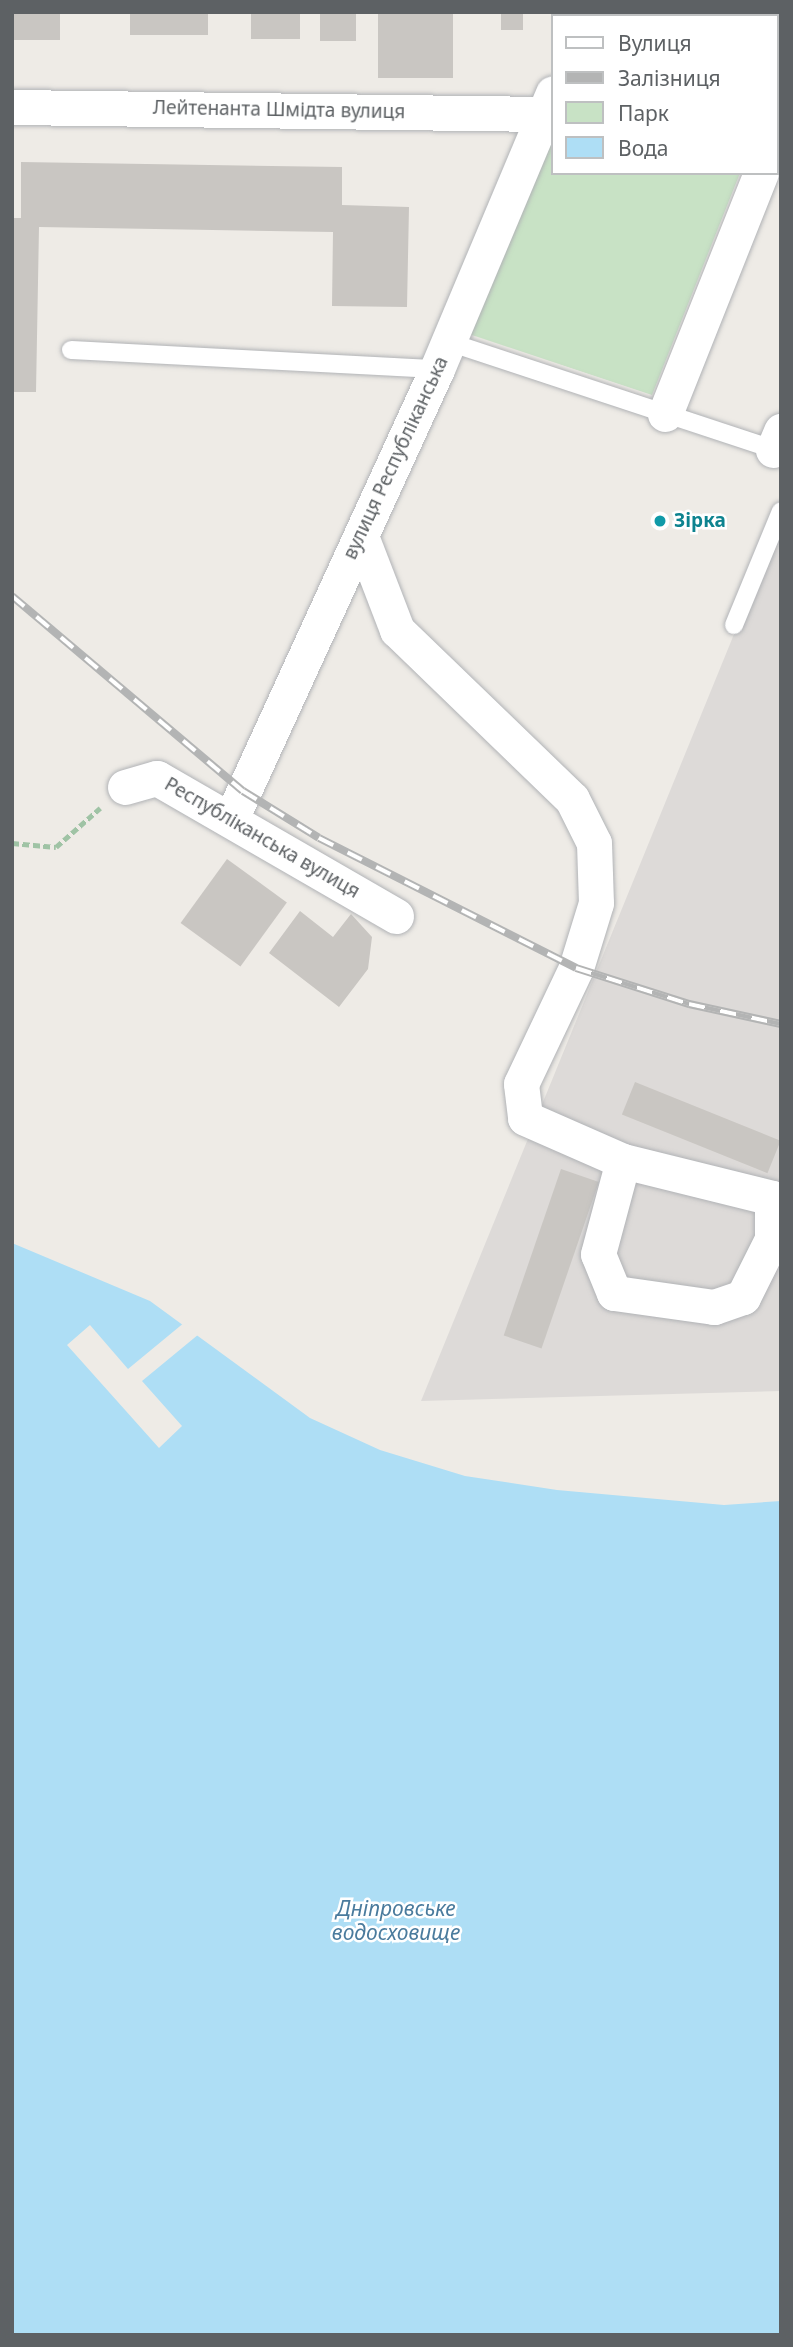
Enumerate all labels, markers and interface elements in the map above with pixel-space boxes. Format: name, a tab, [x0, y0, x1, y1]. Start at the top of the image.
legend	[552, 14, 779, 175]
text: Вулиця	[618, 29, 692, 57]
text: Залізниця	[618, 64, 721, 92]
street label: Лейтенанта Шмідта вулиця	[153, 96, 405, 124]
text: Парк	[618, 99, 669, 127]
text: Вода	[618, 134, 668, 162]
street label: вулиця Республіканська	[339, 353, 453, 563]
place label: Зірка	[674, 510, 726, 532]
marker: Зірка	[652, 513, 668, 529]
street label: Республіканська вулиця	[160, 773, 364, 903]
water label: Дніпровське водосховище	[332, 1895, 460, 1945]

